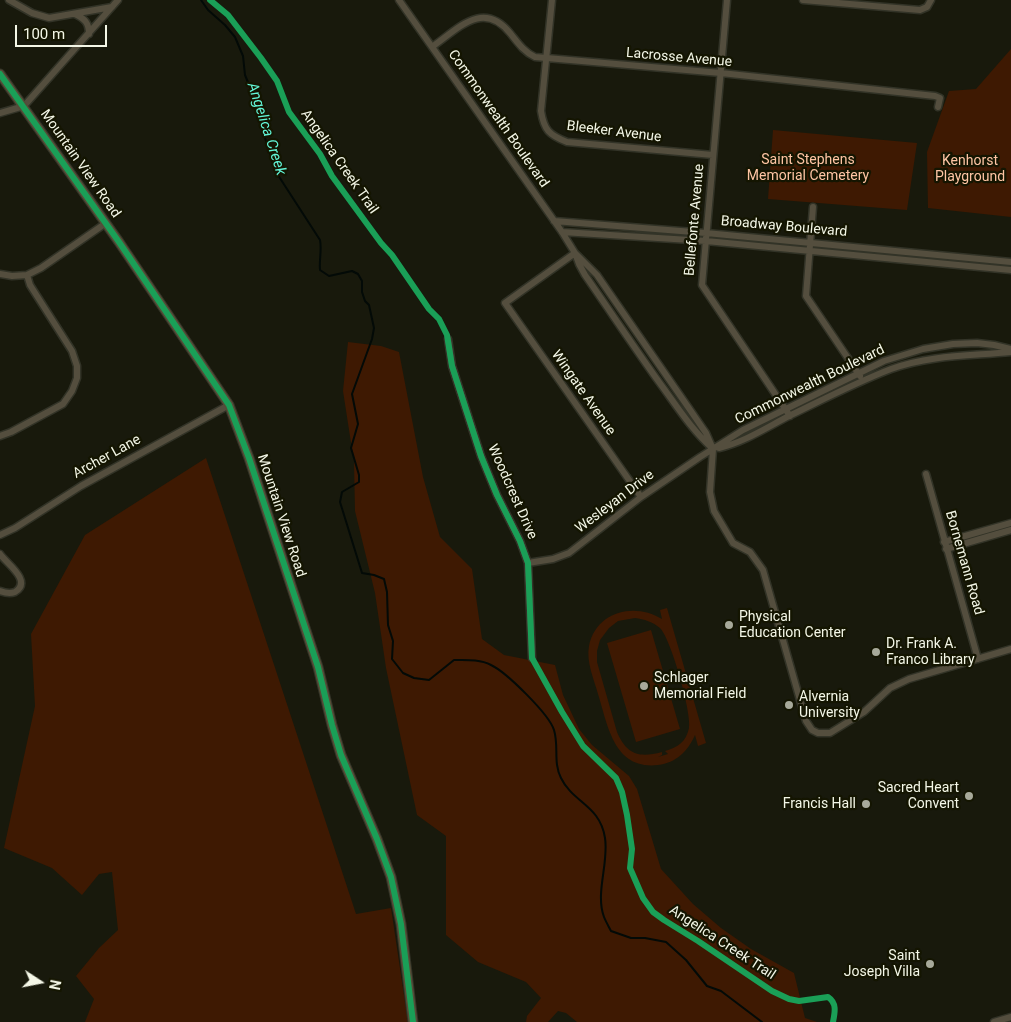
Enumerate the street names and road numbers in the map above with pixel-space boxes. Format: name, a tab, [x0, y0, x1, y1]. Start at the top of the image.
street label: Lacrosse Avenue	[625, 45, 733, 71]
street label: Commonwealth Boulevard	[444, 47, 552, 191]
street label: Mountain View Road	[36, 107, 124, 221]
street label: Angelica Creek Trail	[297, 107, 381, 217]
street label: Bleeker Avenue	[566, 118, 662, 146]
street label: Bellefonte Avenue	[682, 163, 708, 277]
street label: Broadway Boulevard	[720, 213, 848, 241]
street label: Commonwealth Boulevard	[733, 341, 887, 429]
street label: Wingate Avenue	[547, 347, 619, 439]
street label: Archer Lane	[70, 432, 144, 482]
street label: Woodcrest Drive	[484, 442, 540, 542]
street label: Mountain View Road	[253, 452, 309, 580]
street label: Wesleyan Drive	[572, 467, 658, 537]
street label: Bornemann Road	[941, 509, 987, 617]
street label: Angelica Creek Trail	[666, 902, 778, 984]

